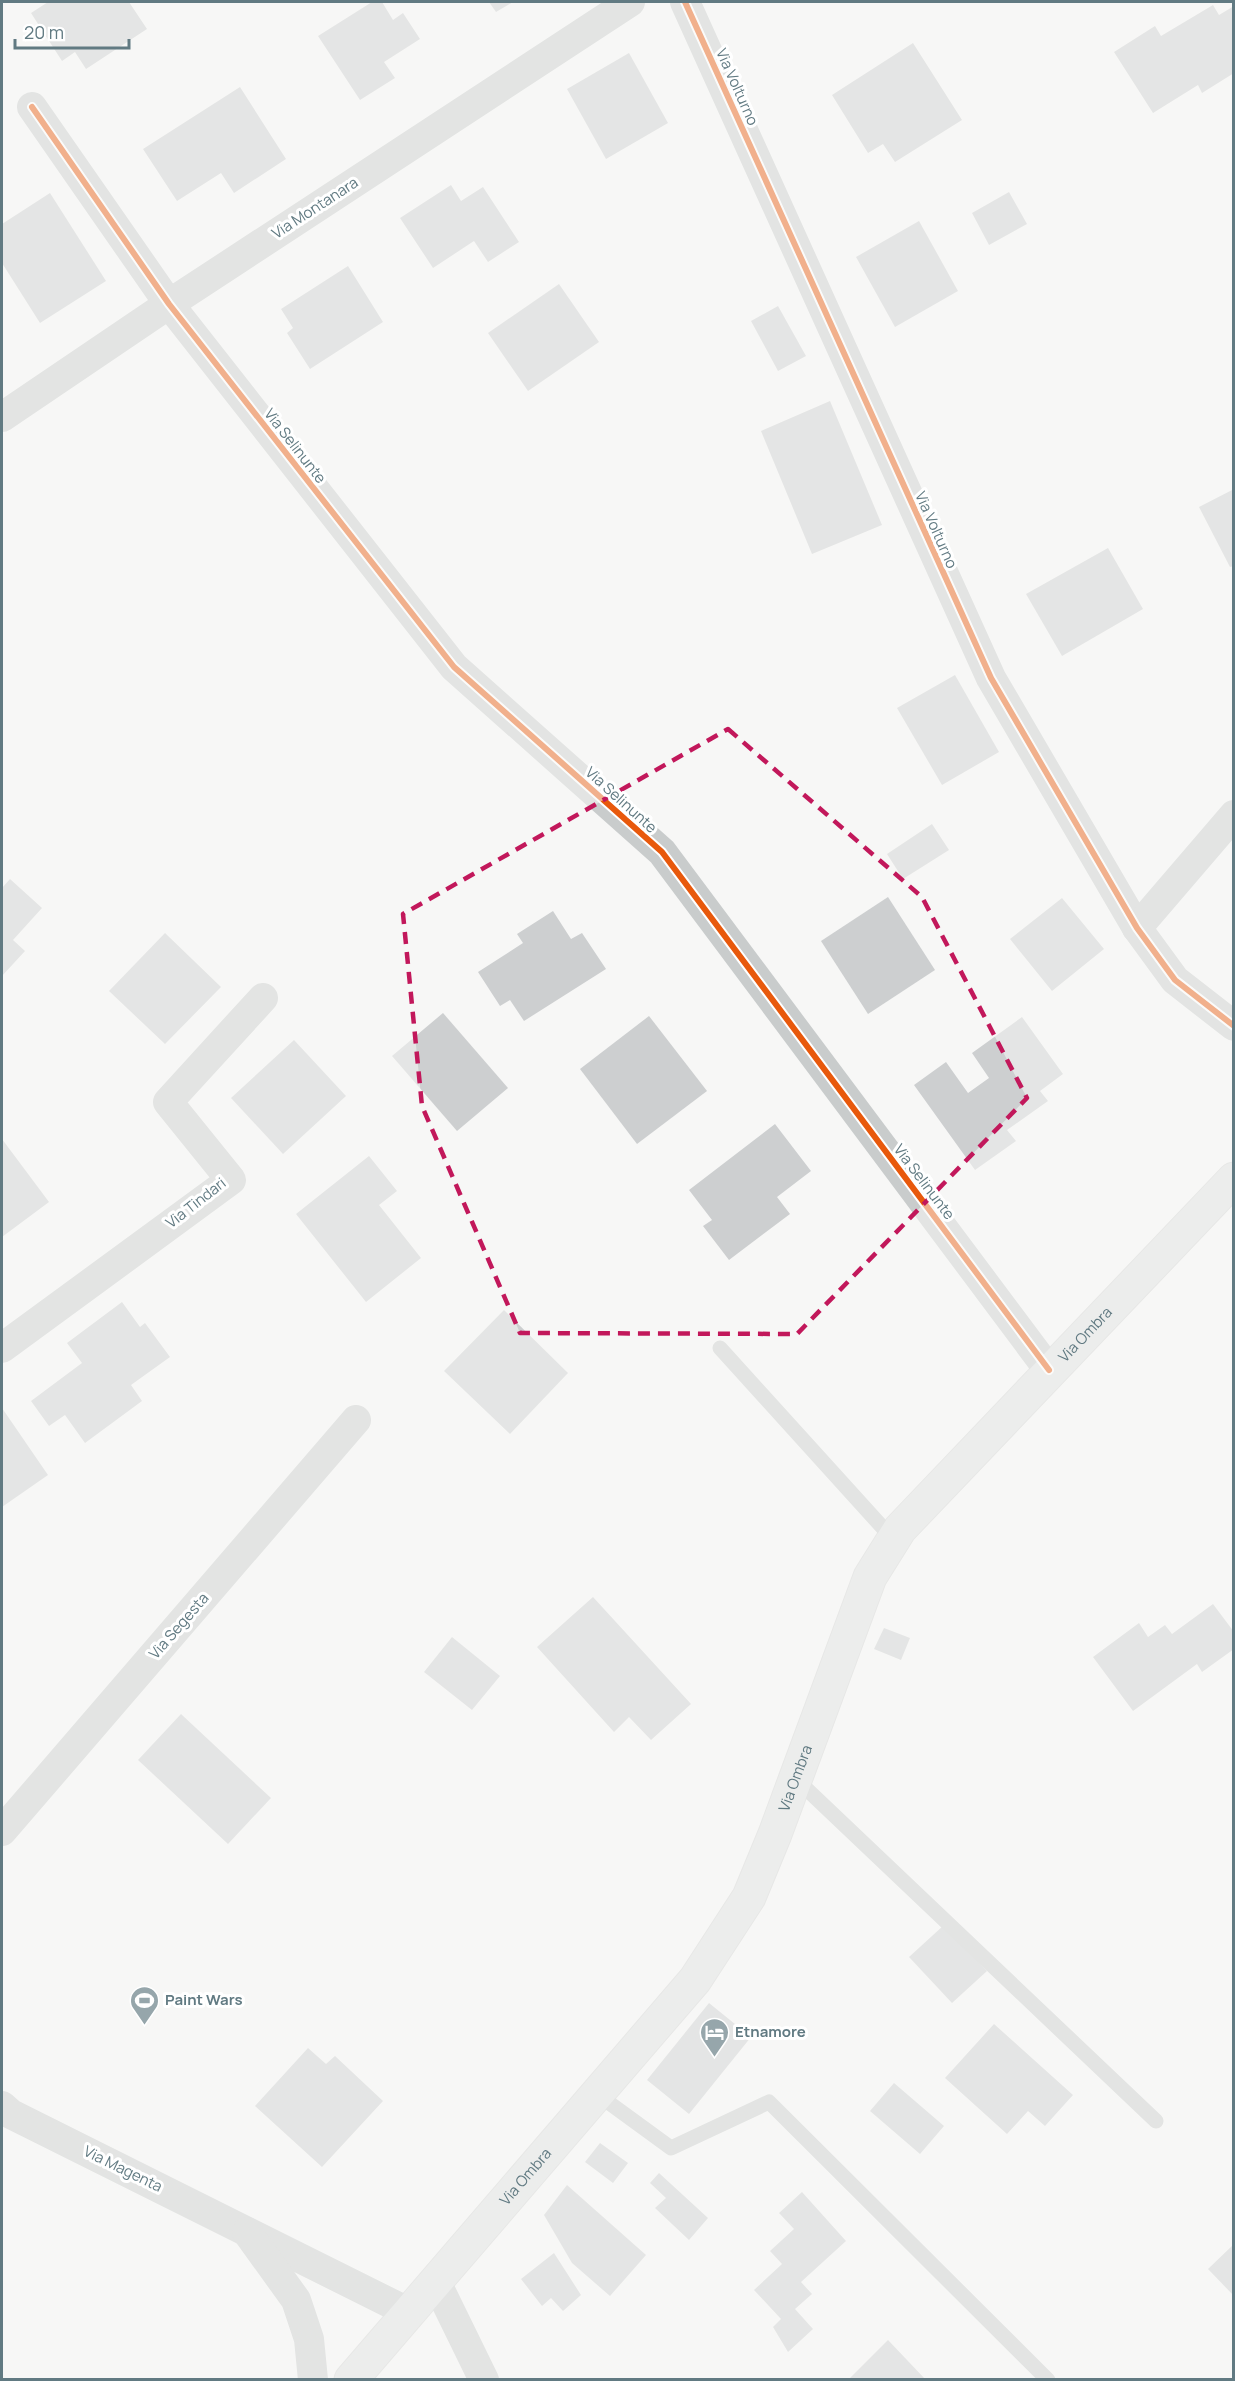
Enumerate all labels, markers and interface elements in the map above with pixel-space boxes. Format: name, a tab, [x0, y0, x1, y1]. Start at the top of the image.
scale bar	[15, 12, 129, 50]
text: 20 m	[24, 20, 64, 44]
street label: Via Volturno	[711, 45, 764, 129]
street label: Via Montanara	[267, 172, 362, 243]
street label: Via Selinunte	[259, 404, 331, 488]
street label: Via Volturno	[910, 488, 963, 572]
street label: Via Selinunte	[581, 762, 662, 838]
street label: Via Selinunte	[889, 1140, 960, 1224]
street label: Via Tindari	[161, 1172, 230, 1233]
street label: Via Ombra	[1053, 1302, 1117, 1367]
street label: Via Segesta	[144, 1588, 213, 1663]
street label: Via Ombra	[773, 1742, 817, 1815]
sports icon: Paint Wars	[128, 1984, 160, 2026]
place label: Paint Wars	[165, 1989, 243, 2010]
hotel icon: Etnamore	[698, 2016, 730, 2058]
place label: Etnamore	[735, 2021, 806, 2042]
street label: Via Magenta	[80, 2140, 166, 2197]
street label: Via Ombra	[495, 2143, 556, 2210]

